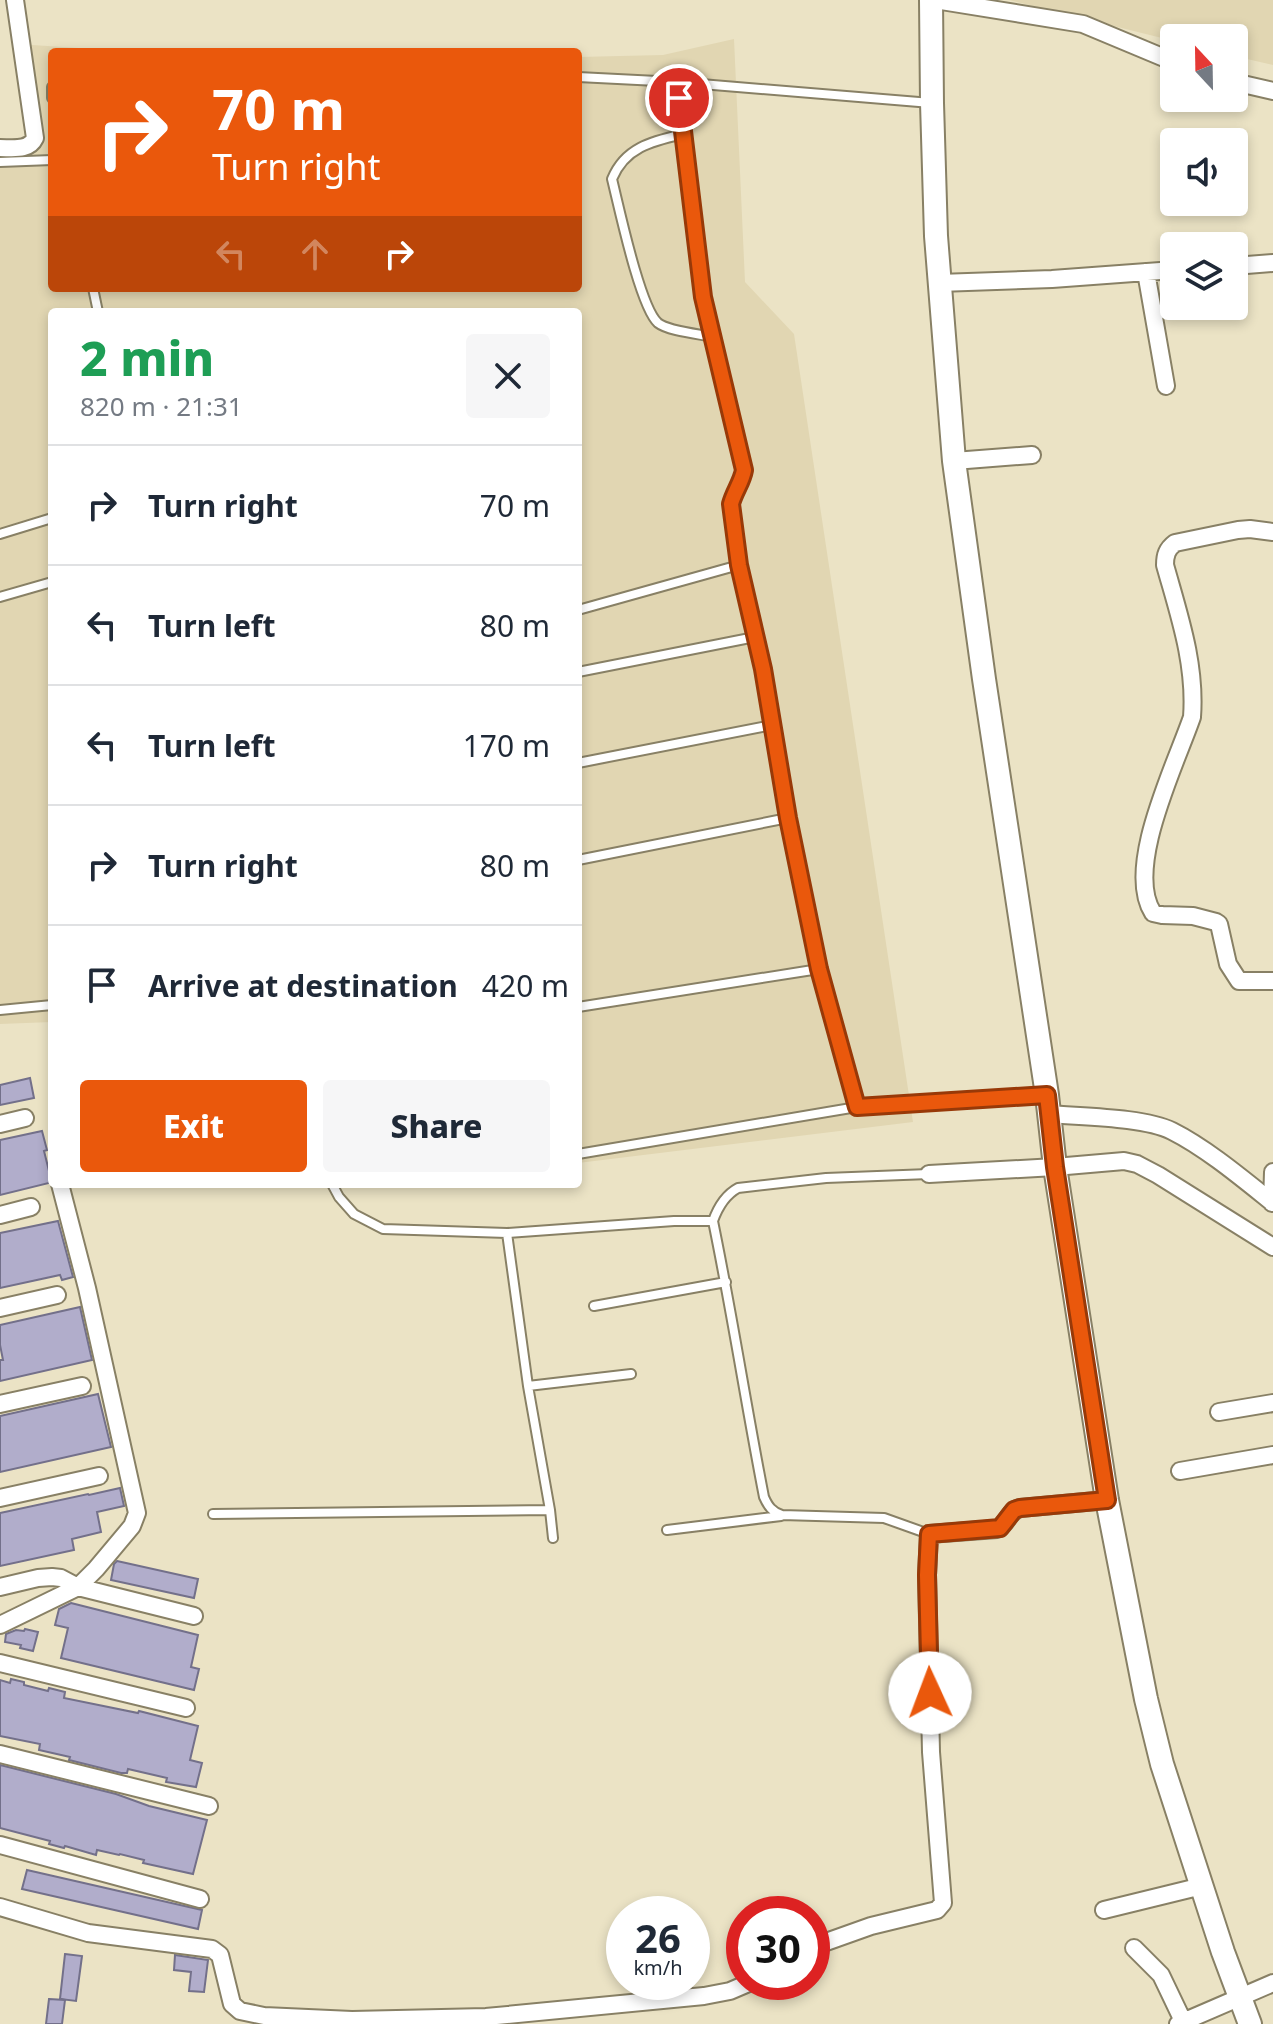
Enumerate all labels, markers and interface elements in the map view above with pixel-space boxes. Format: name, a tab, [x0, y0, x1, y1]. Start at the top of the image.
north arrow	[1160, 24, 1248, 112]
map controls	[1160, 24, 1248, 320]
pin	[645, 64, 713, 132]
text: 70 m	[212, 70, 345, 146]
icon: arrive	[657, 76, 701, 120]
icon: right	[80, 80, 184, 184]
button: sound	[1160, 128, 1248, 216]
text: Turn right	[212, 142, 380, 191]
icon: left	[209, 232, 253, 276]
icon: ahead	[293, 232, 337, 276]
icon: right	[377, 232, 421, 276]
button: layers	[1160, 232, 1248, 320]
text: 2 min	[80, 325, 214, 390]
button: close	[466, 334, 550, 418]
text: 820 m · 21:31	[80, 388, 243, 424]
icon: right	[80, 483, 124, 527]
text: Turn right	[148, 485, 298, 526]
text: 70 m	[480, 485, 550, 526]
icon: left	[80, 603, 124, 647]
text: Turn left	[148, 605, 276, 646]
text: 80 m	[480, 605, 550, 646]
icon: left	[80, 723, 124, 767]
text: Turn left	[148, 725, 276, 766]
text: 170 m	[463, 725, 550, 766]
icon: right	[80, 843, 124, 887]
text: Turn right	[148, 845, 298, 886]
text: 80 m	[480, 845, 550, 886]
icon: arrive	[80, 963, 124, 1007]
text: Arrive at destination	[148, 965, 458, 1006]
text: 420 m	[482, 965, 569, 1006]
button: Exit	[80, 1080, 307, 1172]
button: Share	[323, 1080, 550, 1172]
position arrow	[888, 1651, 972, 1735]
speed limit sign: 30	[726, 1896, 830, 2000]
text: 26	[635, 1910, 681, 1965]
text: km/h	[633, 1954, 683, 1981]

